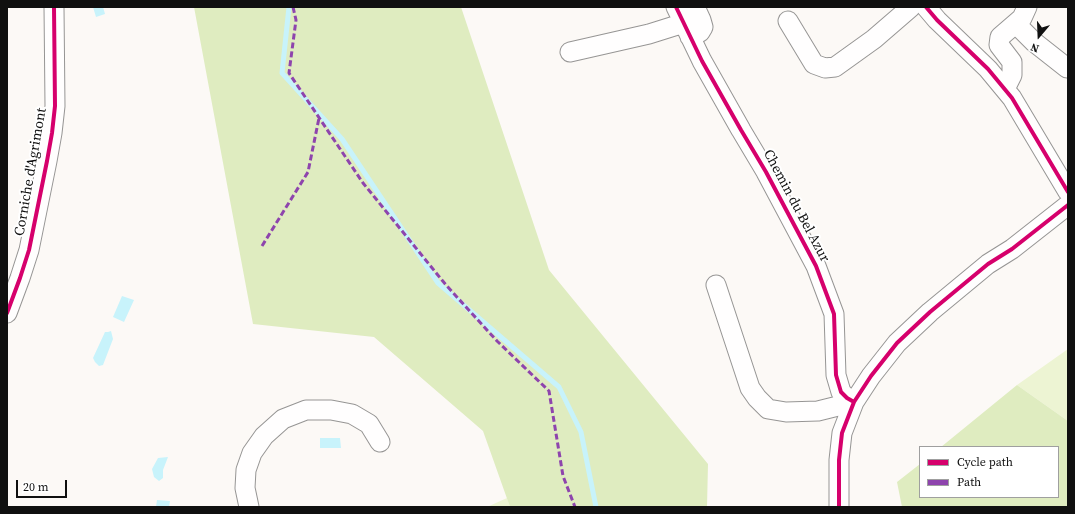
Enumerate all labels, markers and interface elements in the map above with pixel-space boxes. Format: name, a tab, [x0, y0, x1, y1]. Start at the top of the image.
north arrow	[1019, 16, 1059, 56]
text: N	[1029, 39, 1041, 56]
street label: Corniche d'Agrimont	[11, 107, 51, 237]
street label: Chemin du Bel Azur	[759, 147, 833, 265]
legend	[919, 446, 1059, 498]
text: Cycle path	[957, 454, 1013, 470]
scale bar	[18, 472, 69, 498]
text: Path	[957, 474, 981, 490]
text: 20 m	[23, 479, 49, 495]

